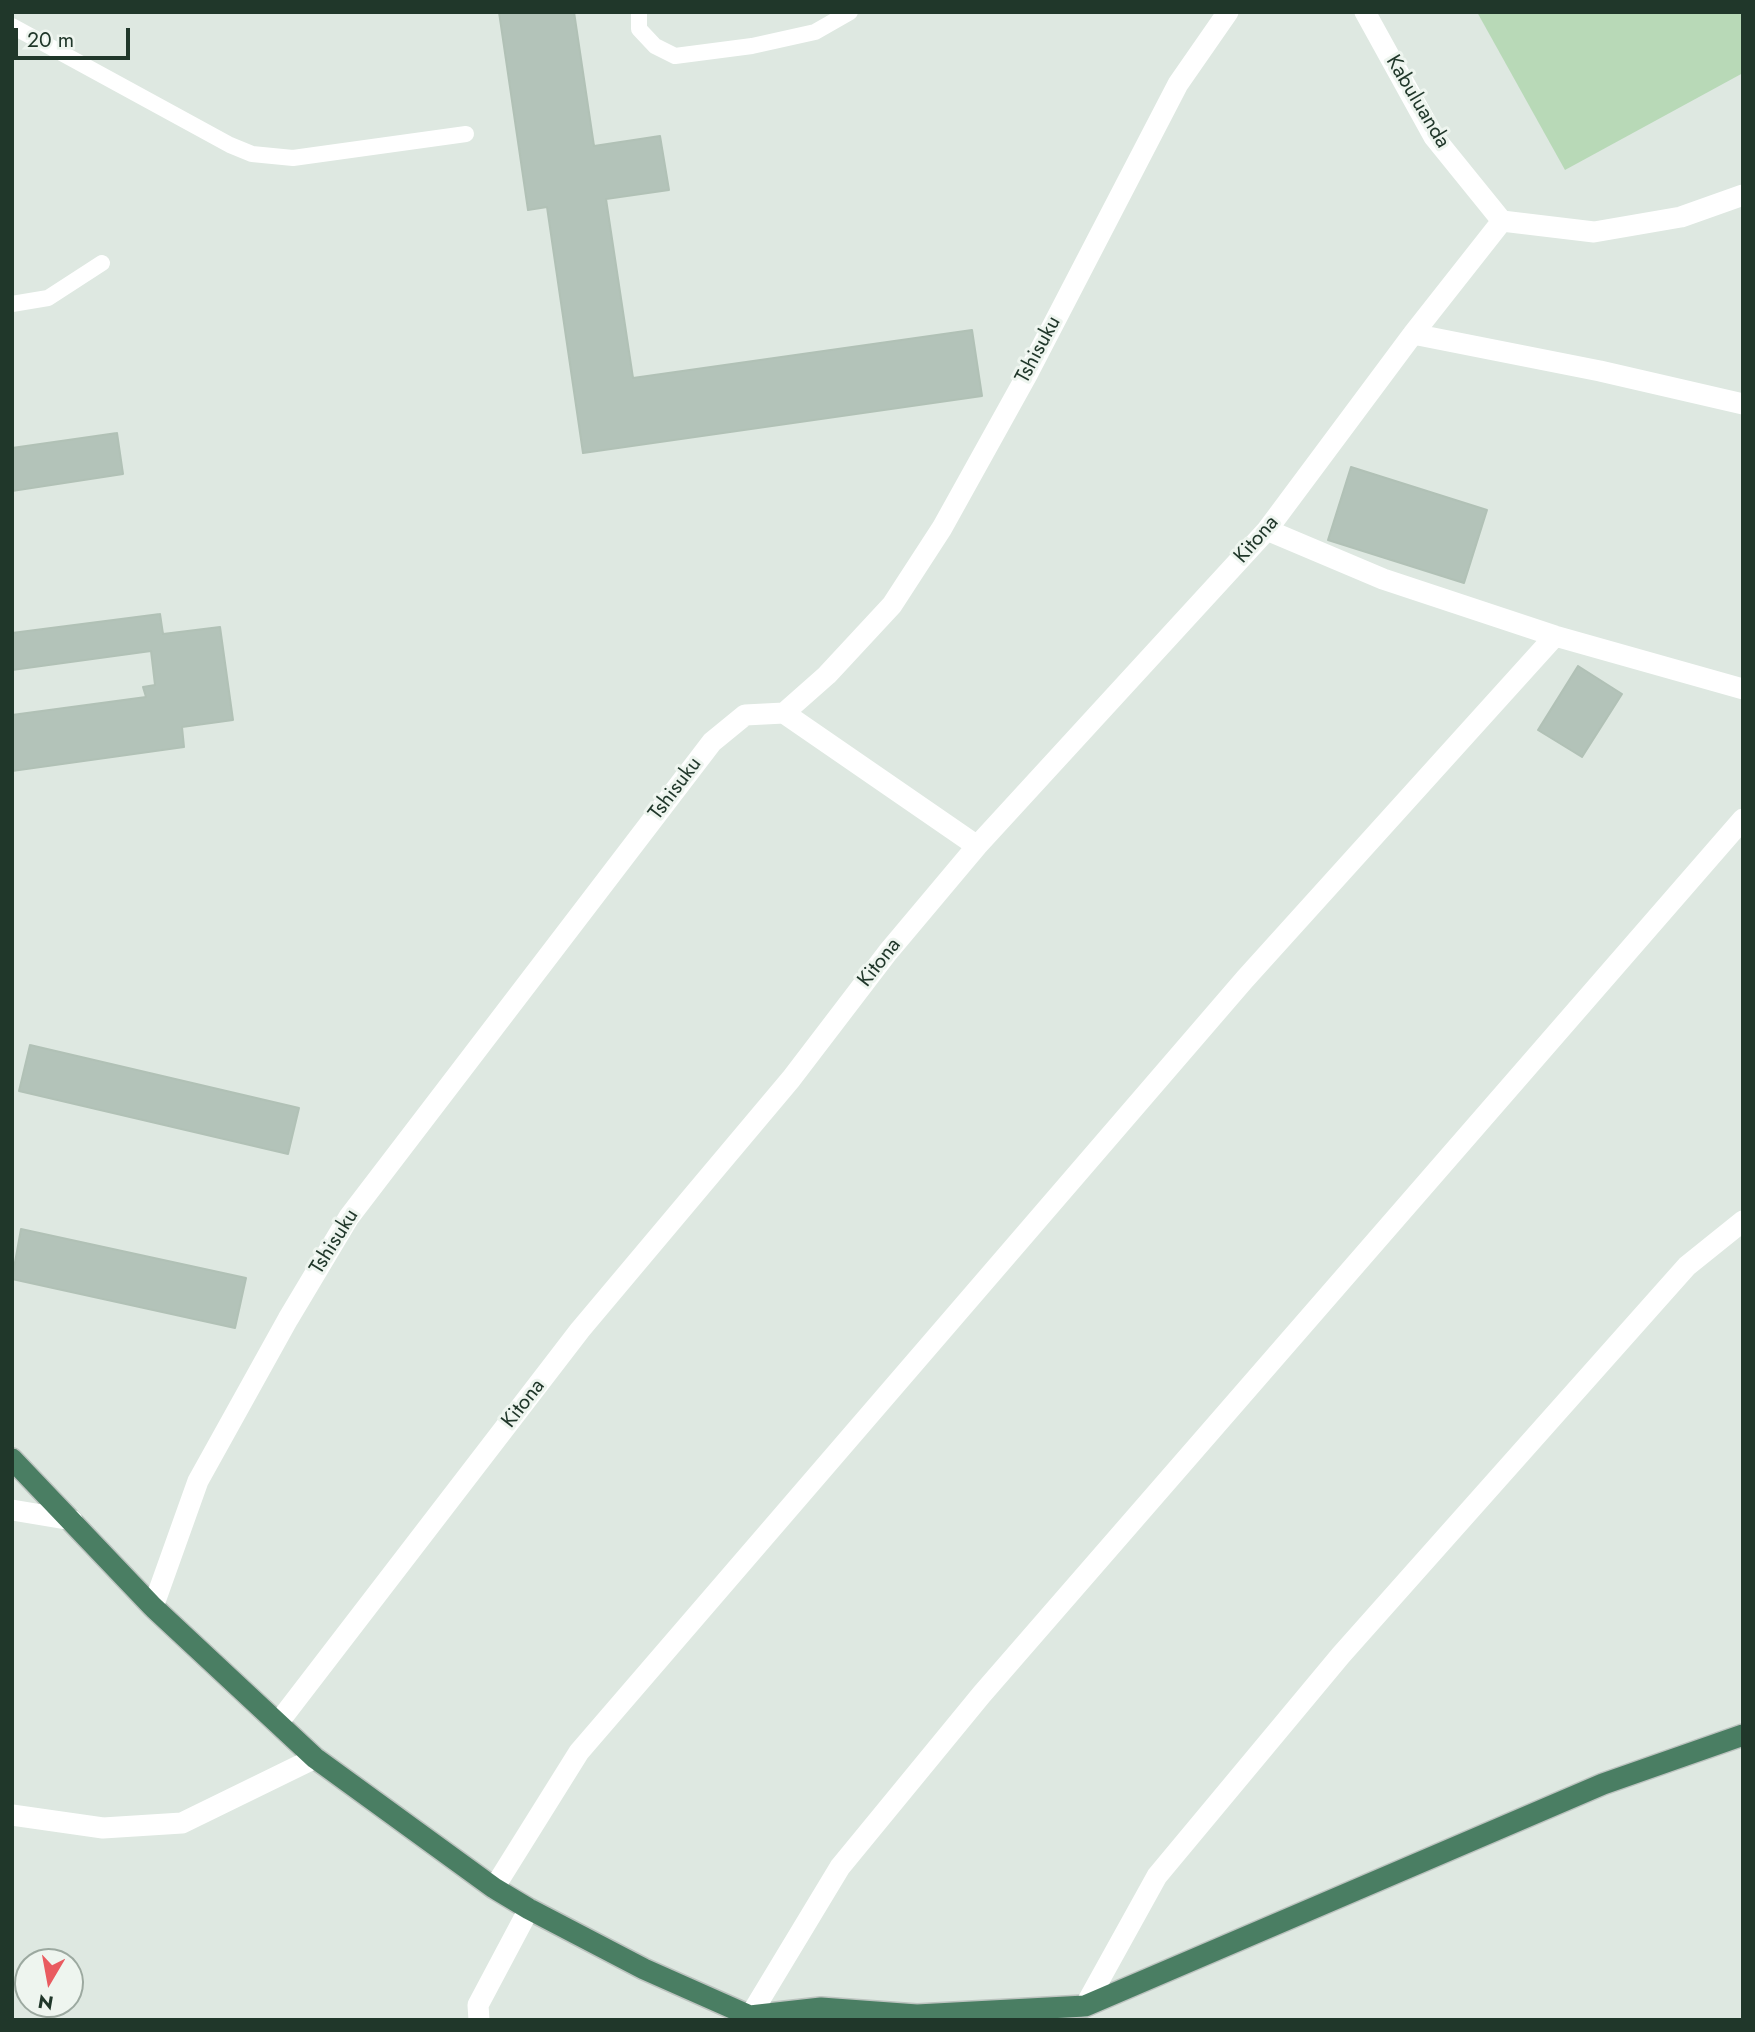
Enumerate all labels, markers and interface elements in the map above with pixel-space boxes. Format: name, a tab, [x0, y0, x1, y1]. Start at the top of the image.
scale bar	[18, 14, 133, 58]
text: 20 m	[27, 25, 74, 55]
street label: Kabuluanda	[1379, 51, 1455, 153]
street label: Tshisuku	[1011, 312, 1067, 388]
street label: Kitona	[1229, 511, 1285, 569]
street label: Tshisuku	[644, 753, 708, 825]
street label: Kitona	[853, 934, 907, 992]
street label: Tshisuku	[305, 1205, 365, 1279]
street label: Kitona	[497, 1375, 551, 1433]
north arrow	[14, 1948, 84, 2018]
text: N	[36, 1988, 55, 2017]

